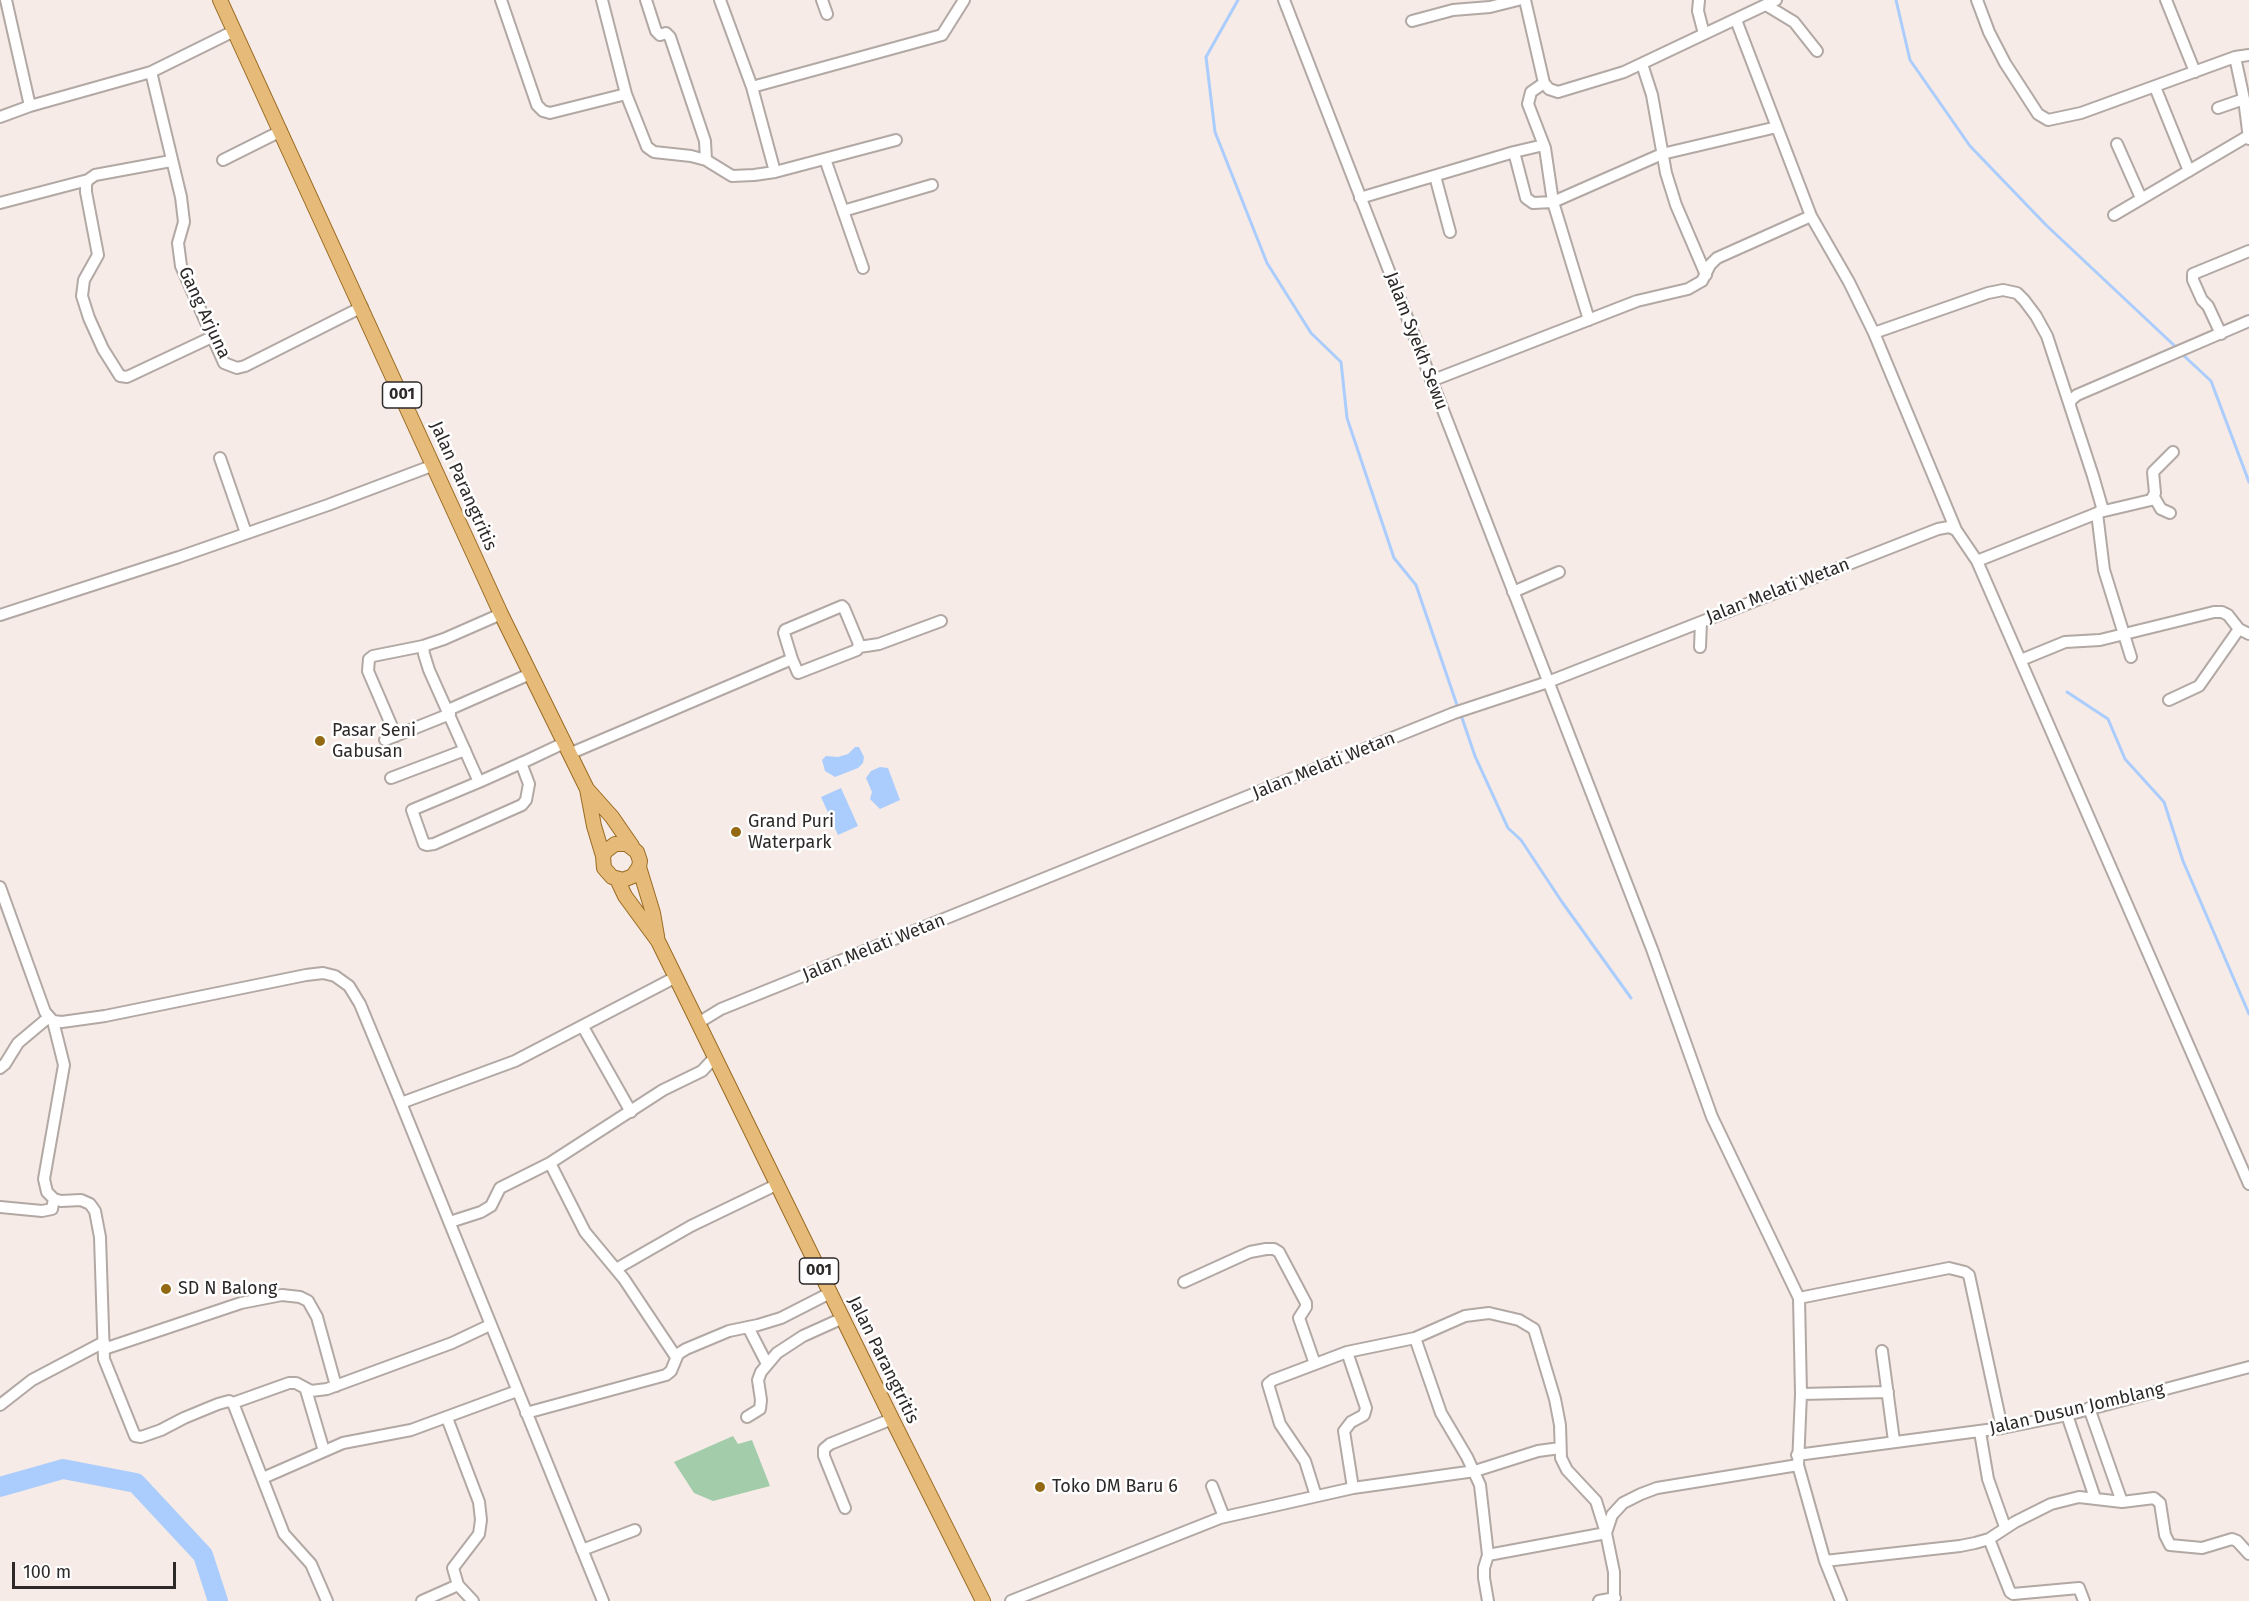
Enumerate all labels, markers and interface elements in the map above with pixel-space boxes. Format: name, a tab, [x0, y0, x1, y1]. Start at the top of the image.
street label: Gang Arjuna	[173, 264, 235, 362]
street label: Jalam Syekh Sewu	[1380, 269, 1452, 413]
road number: 001	[382, 382, 422, 408]
street label: Jalan Parangtritis	[425, 418, 501, 554]
street label: Jalan Melati Wetan	[1703, 554, 1853, 628]
place label: Pasar Seni Gabusan	[332, 720, 416, 762]
street label: Jalan Melati Wetan	[1250, 728, 1398, 804]
marker: Pasar Seni Gabusan	[313, 734, 327, 748]
place label: Grand Puri Waterpark	[748, 811, 834, 854]
marker: Grand Puri Waterpark	[729, 825, 743, 839]
street label: Jalan Melati Wetan	[800, 910, 948, 986]
road number: 001	[800, 1258, 838, 1284]
place label: SD N Balong	[178, 1278, 277, 1300]
marker: SD N Balong	[159, 1282, 173, 1296]
street label: Jalan Parangtritis	[843, 1293, 923, 1427]
street label: Jalan Dusun Jomblang	[1988, 1378, 2166, 1440]
place label: Toko DM Baru 6	[1052, 1476, 1178, 1498]
marker: Toko DM Baru 6	[1033, 1480, 1047, 1494]
scale bar	[15, 1550, 178, 1588]
text: 100 m	[23, 1561, 71, 1583]

